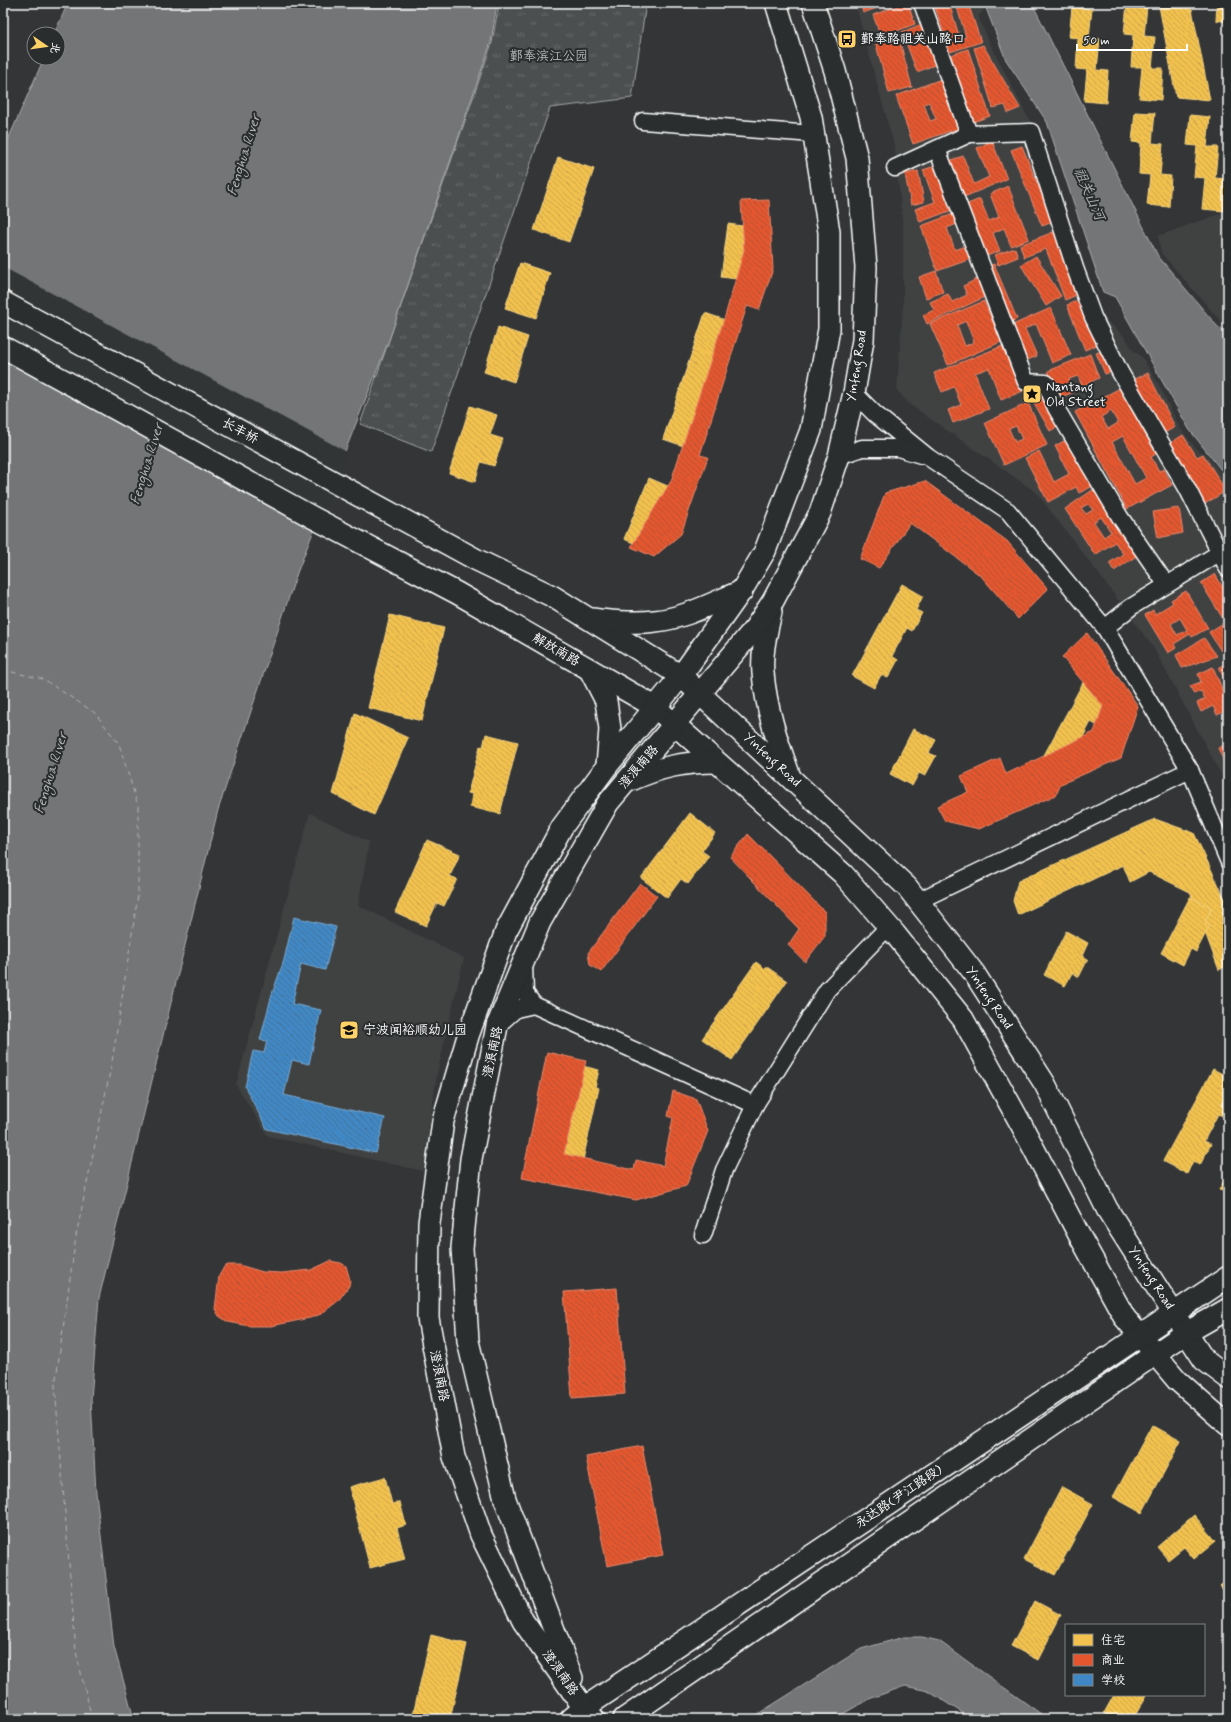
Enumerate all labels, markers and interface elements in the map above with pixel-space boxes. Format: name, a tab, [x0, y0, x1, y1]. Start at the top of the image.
north arrow	[26, 26, 66, 66]
scale bar	[1077, 26, 1187, 52]
bus stop icon: 鄞奉路祖关山路口	[836, 28, 858, 50]
place label: 鄞奉路祖关山路口	[861, 31, 965, 48]
text: 50 m	[1083, 33, 1110, 49]
text: 北	[47, 41, 63, 55]
park label: 鄞奉滨江公园	[510, 48, 588, 65]
water label: Fenghua Rıver	[223, 110, 267, 198]
water label: 祖关山河	[1069, 165, 1109, 225]
street label: Yinfeng Road	[843, 329, 873, 403]
place label: Nantang Old Street	[1046, 379, 1106, 411]
place icon: Nantang Old Street	[1021, 383, 1043, 405]
street label: 长丰桥	[219, 414, 261, 448]
water label: Fenghua Rıver	[126, 419, 170, 507]
street label: 解放南路	[529, 630, 583, 670]
water label: Fenghua Rıver	[30, 728, 74, 816]
street label: Yinfeng Road	[738, 729, 804, 792]
street label: 澄浪南路	[616, 742, 662, 792]
street label: Yinfeng Road	[960, 963, 1016, 1034]
school or university icon: 宁波闻裕顺幼儿园	[338, 1019, 360, 1041]
place label: 宁波闻裕顺幼儿园	[363, 1022, 467, 1039]
street label: 澄浪南路	[479, 1025, 507, 1079]
street label: Yinfeng Road	[1122, 1243, 1178, 1314]
street label: 澄浪南路	[426, 1349, 452, 1403]
street label: 永达路(尹江路段)	[852, 1461, 946, 1532]
legend	[1065, 1624, 1205, 1696]
text: 住宅	[1101, 1633, 1125, 1649]
street label: 澄浪南路	[538, 1647, 582, 1699]
text: 商业	[1101, 1653, 1125, 1669]
text: 学校	[1101, 1673, 1125, 1689]

